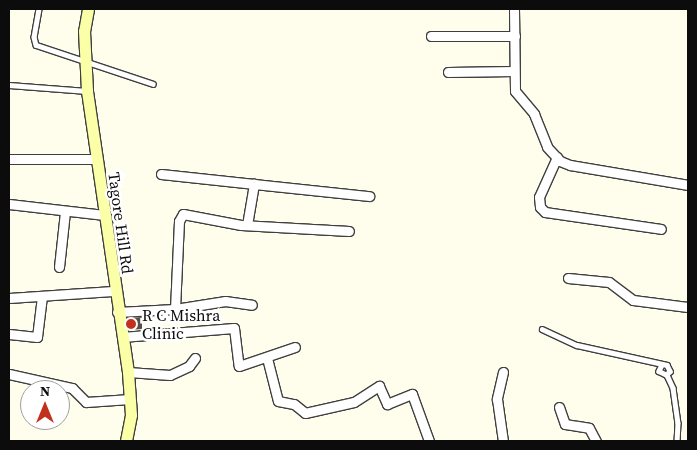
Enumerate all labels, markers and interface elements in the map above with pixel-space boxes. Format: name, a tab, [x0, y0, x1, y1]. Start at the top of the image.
street label: Tagore Hill Rd	[104, 171, 138, 275]
place label: R C Mishra Clinic	[142, 305, 220, 343]
marker: R C Mishra Clinic	[124, 317, 138, 331]
north arrow	[20, 380, 70, 430]
text: N	[40, 381, 50, 401]

